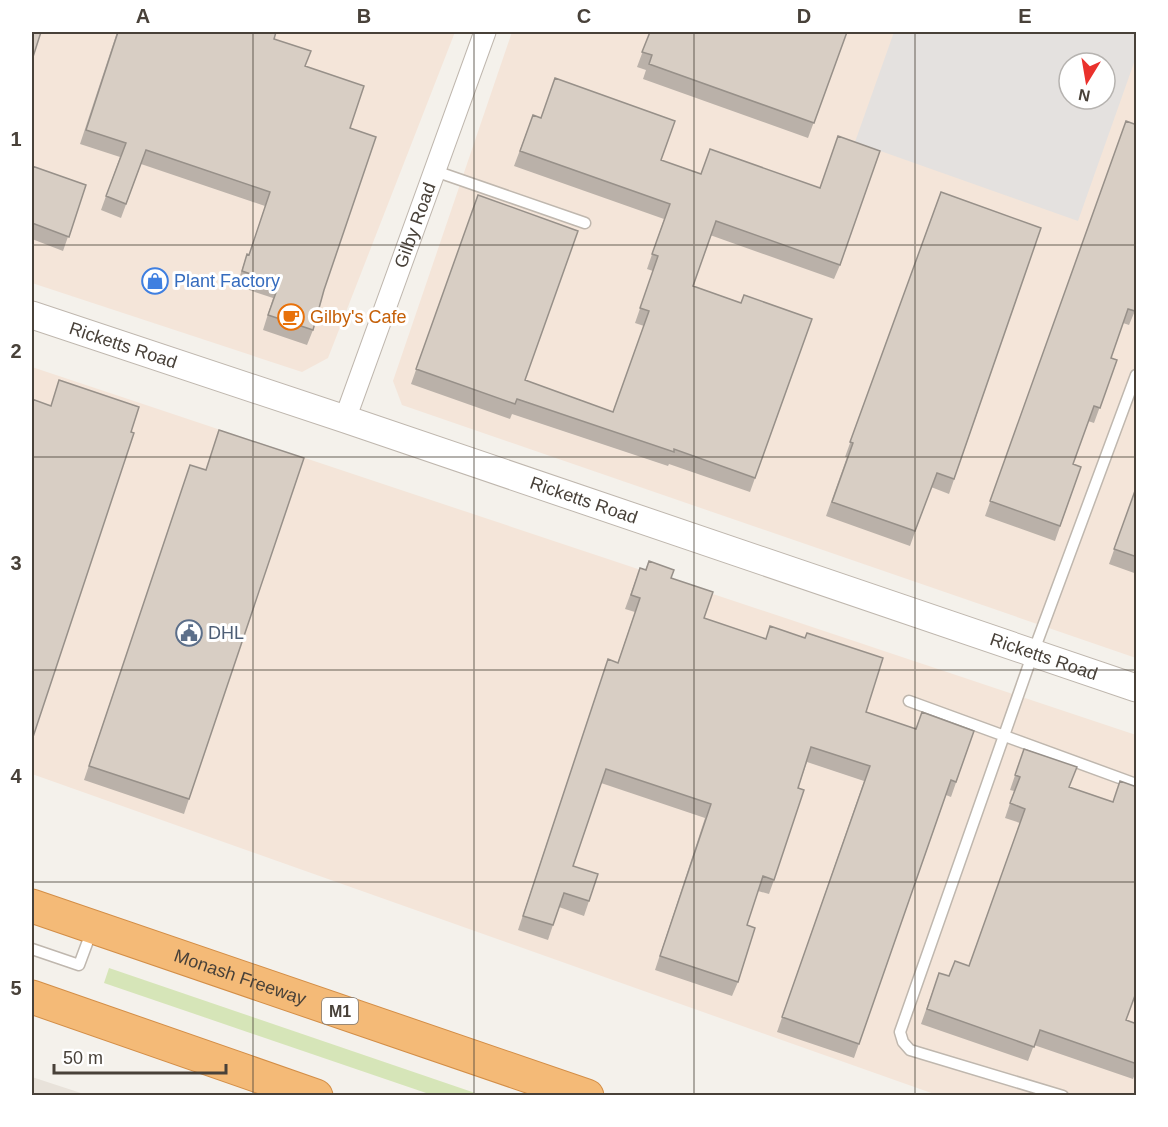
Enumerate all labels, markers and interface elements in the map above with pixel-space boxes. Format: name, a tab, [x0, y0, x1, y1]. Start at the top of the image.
text: A	[136, 5, 150, 27]
text: B	[357, 5, 371, 27]
text: C	[577, 5, 591, 27]
text: D	[797, 5, 811, 27]
text: E	[1018, 5, 1032, 27]
north arrow	[1057, 51, 1117, 111]
text: N	[1077, 86, 1092, 105]
text: 1	[10, 128, 22, 150]
street label: Gilby Road	[391, 180, 440, 271]
shop icon: Plant Factory	[140, 266, 170, 296]
place label: Plant Factory	[174, 271, 280, 291]
cafe icon: Gilby's Cafe	[276, 302, 306, 332]
place label: Gilby's Cafe	[310, 307, 406, 327]
street label: Ricketts Road	[67, 318, 179, 372]
text: 2	[10, 340, 22, 362]
street label: Ricketts Road	[527, 473, 640, 528]
text: 3	[10, 552, 22, 574]
public building icon: DHL	[174, 618, 204, 648]
place label: DHL	[208, 623, 244, 643]
street label: Ricketts Road	[988, 629, 1100, 684]
text: 4	[10, 765, 22, 787]
street label: Monash Freeway	[172, 945, 309, 1009]
text: 5	[10, 977, 22, 999]
road number: M1	[322, 998, 358, 1024]
scale bar	[54, 1037, 226, 1075]
text: 50 m	[63, 1048, 103, 1068]

